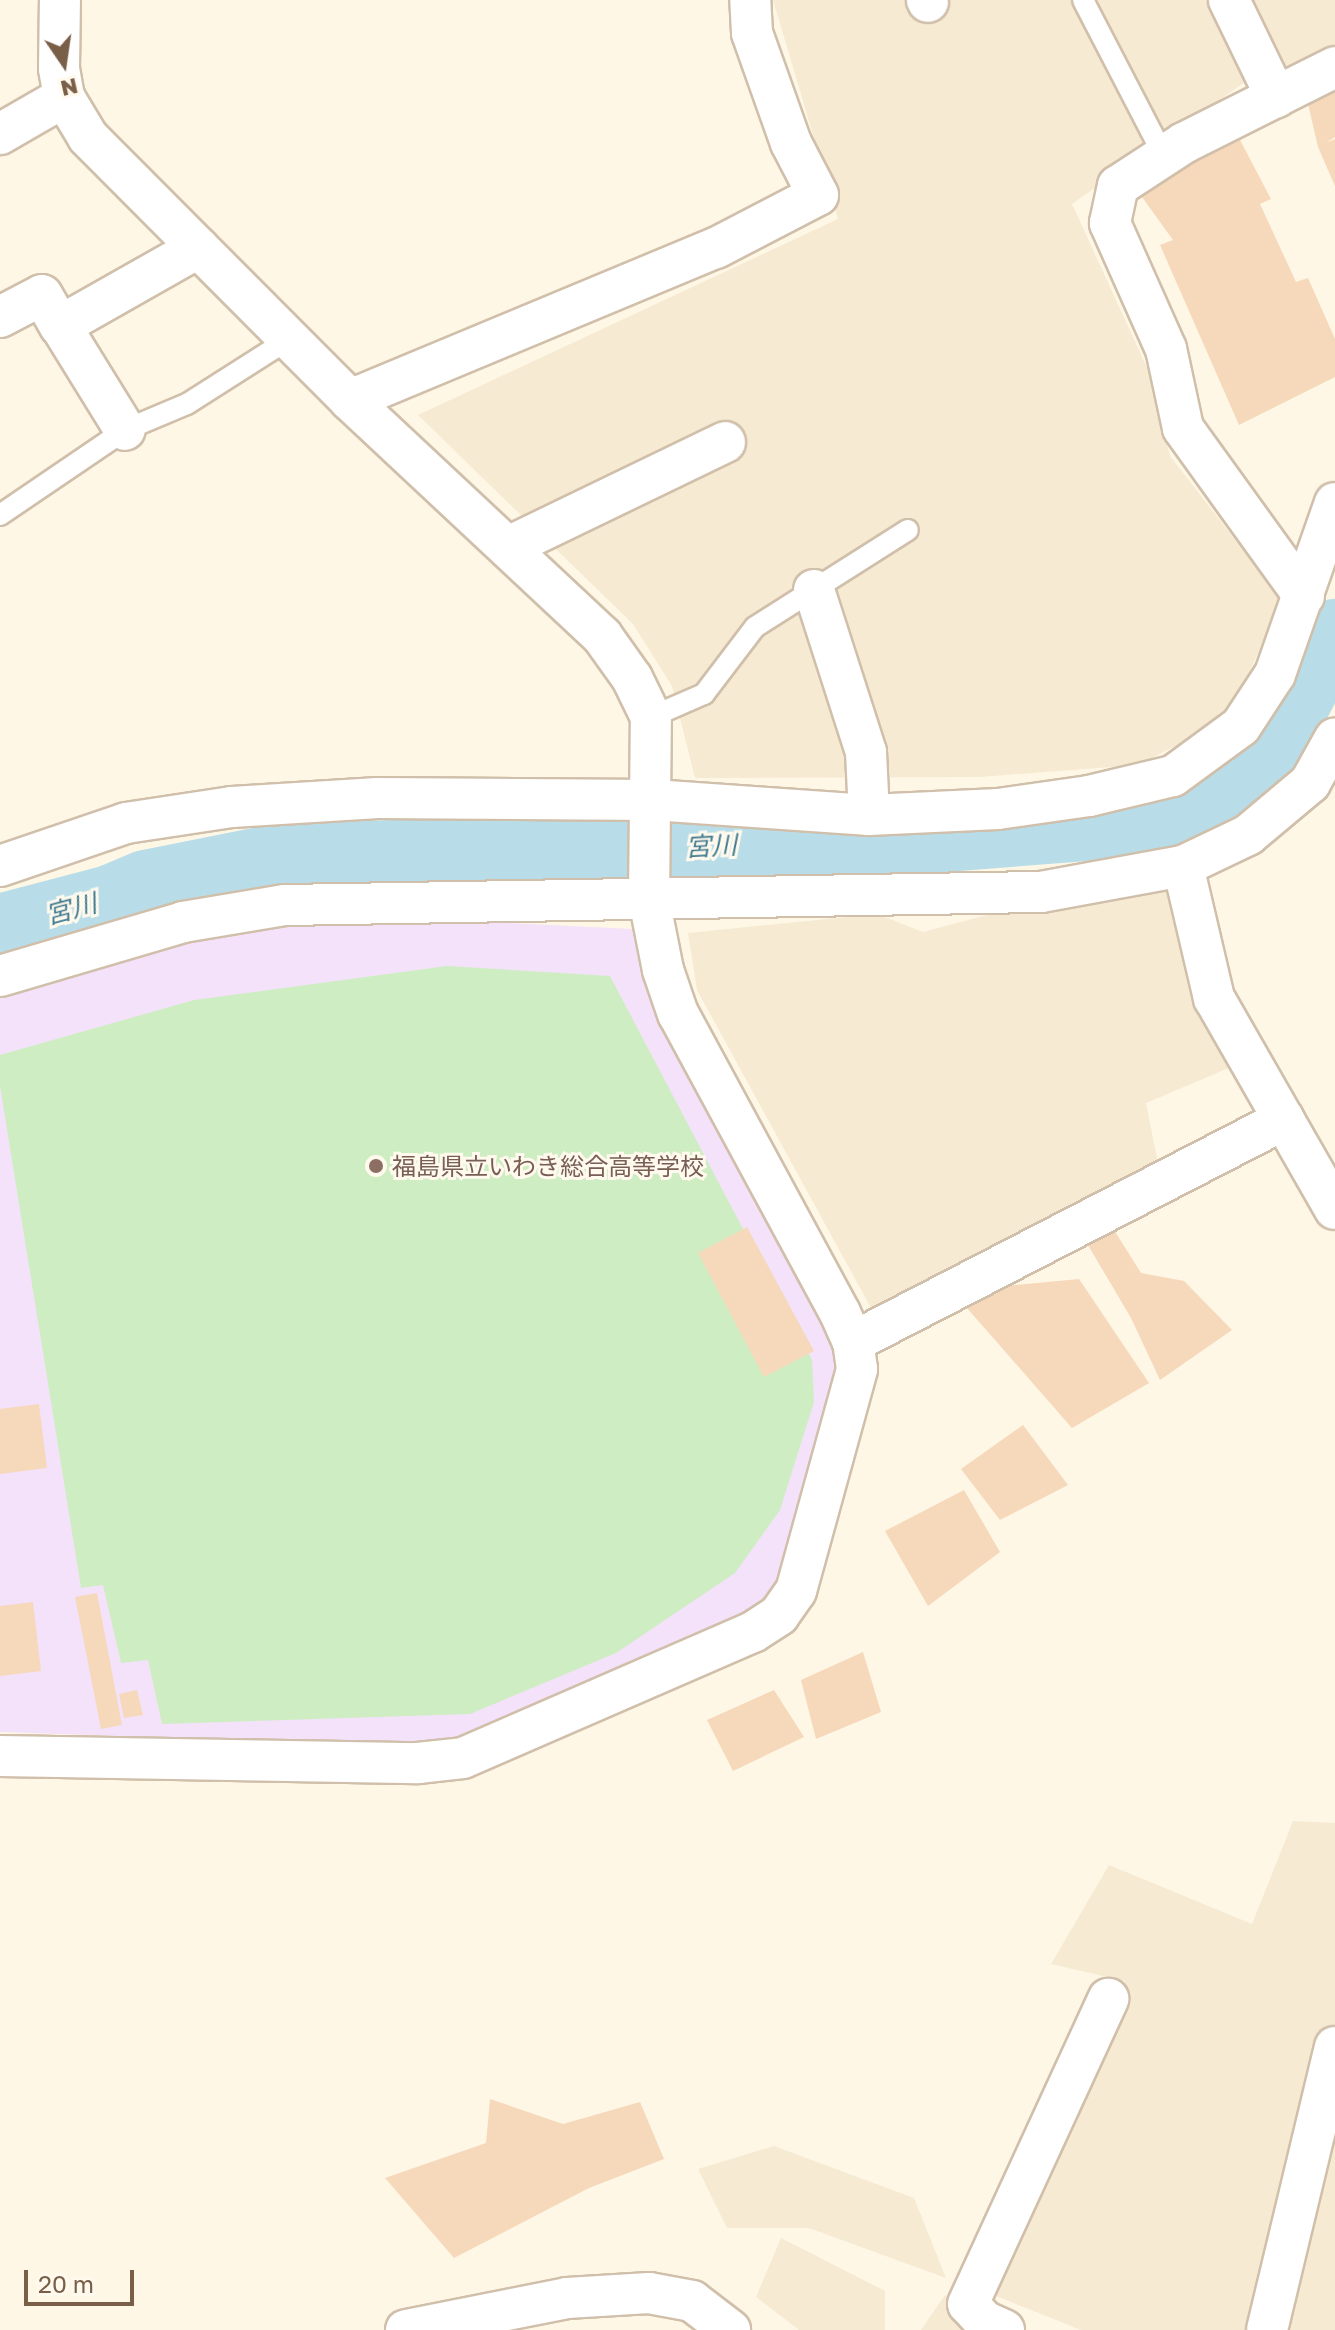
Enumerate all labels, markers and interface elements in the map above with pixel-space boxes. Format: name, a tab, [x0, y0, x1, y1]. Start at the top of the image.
north arrow	[24, 24, 104, 104]
text: N	[58, 73, 81, 103]
water label: 宮川	[684, 829, 738, 863]
water label: 宮川	[42, 887, 100, 931]
place label: 福島県立いわき総合高等学校	[392, 1152, 704, 1180]
marker: 福島県立いわき総合高等学校	[367, 1157, 385, 1175]
scale bar	[28, 2254, 138, 2304]
text: 20 m	[38, 2269, 94, 2298]

